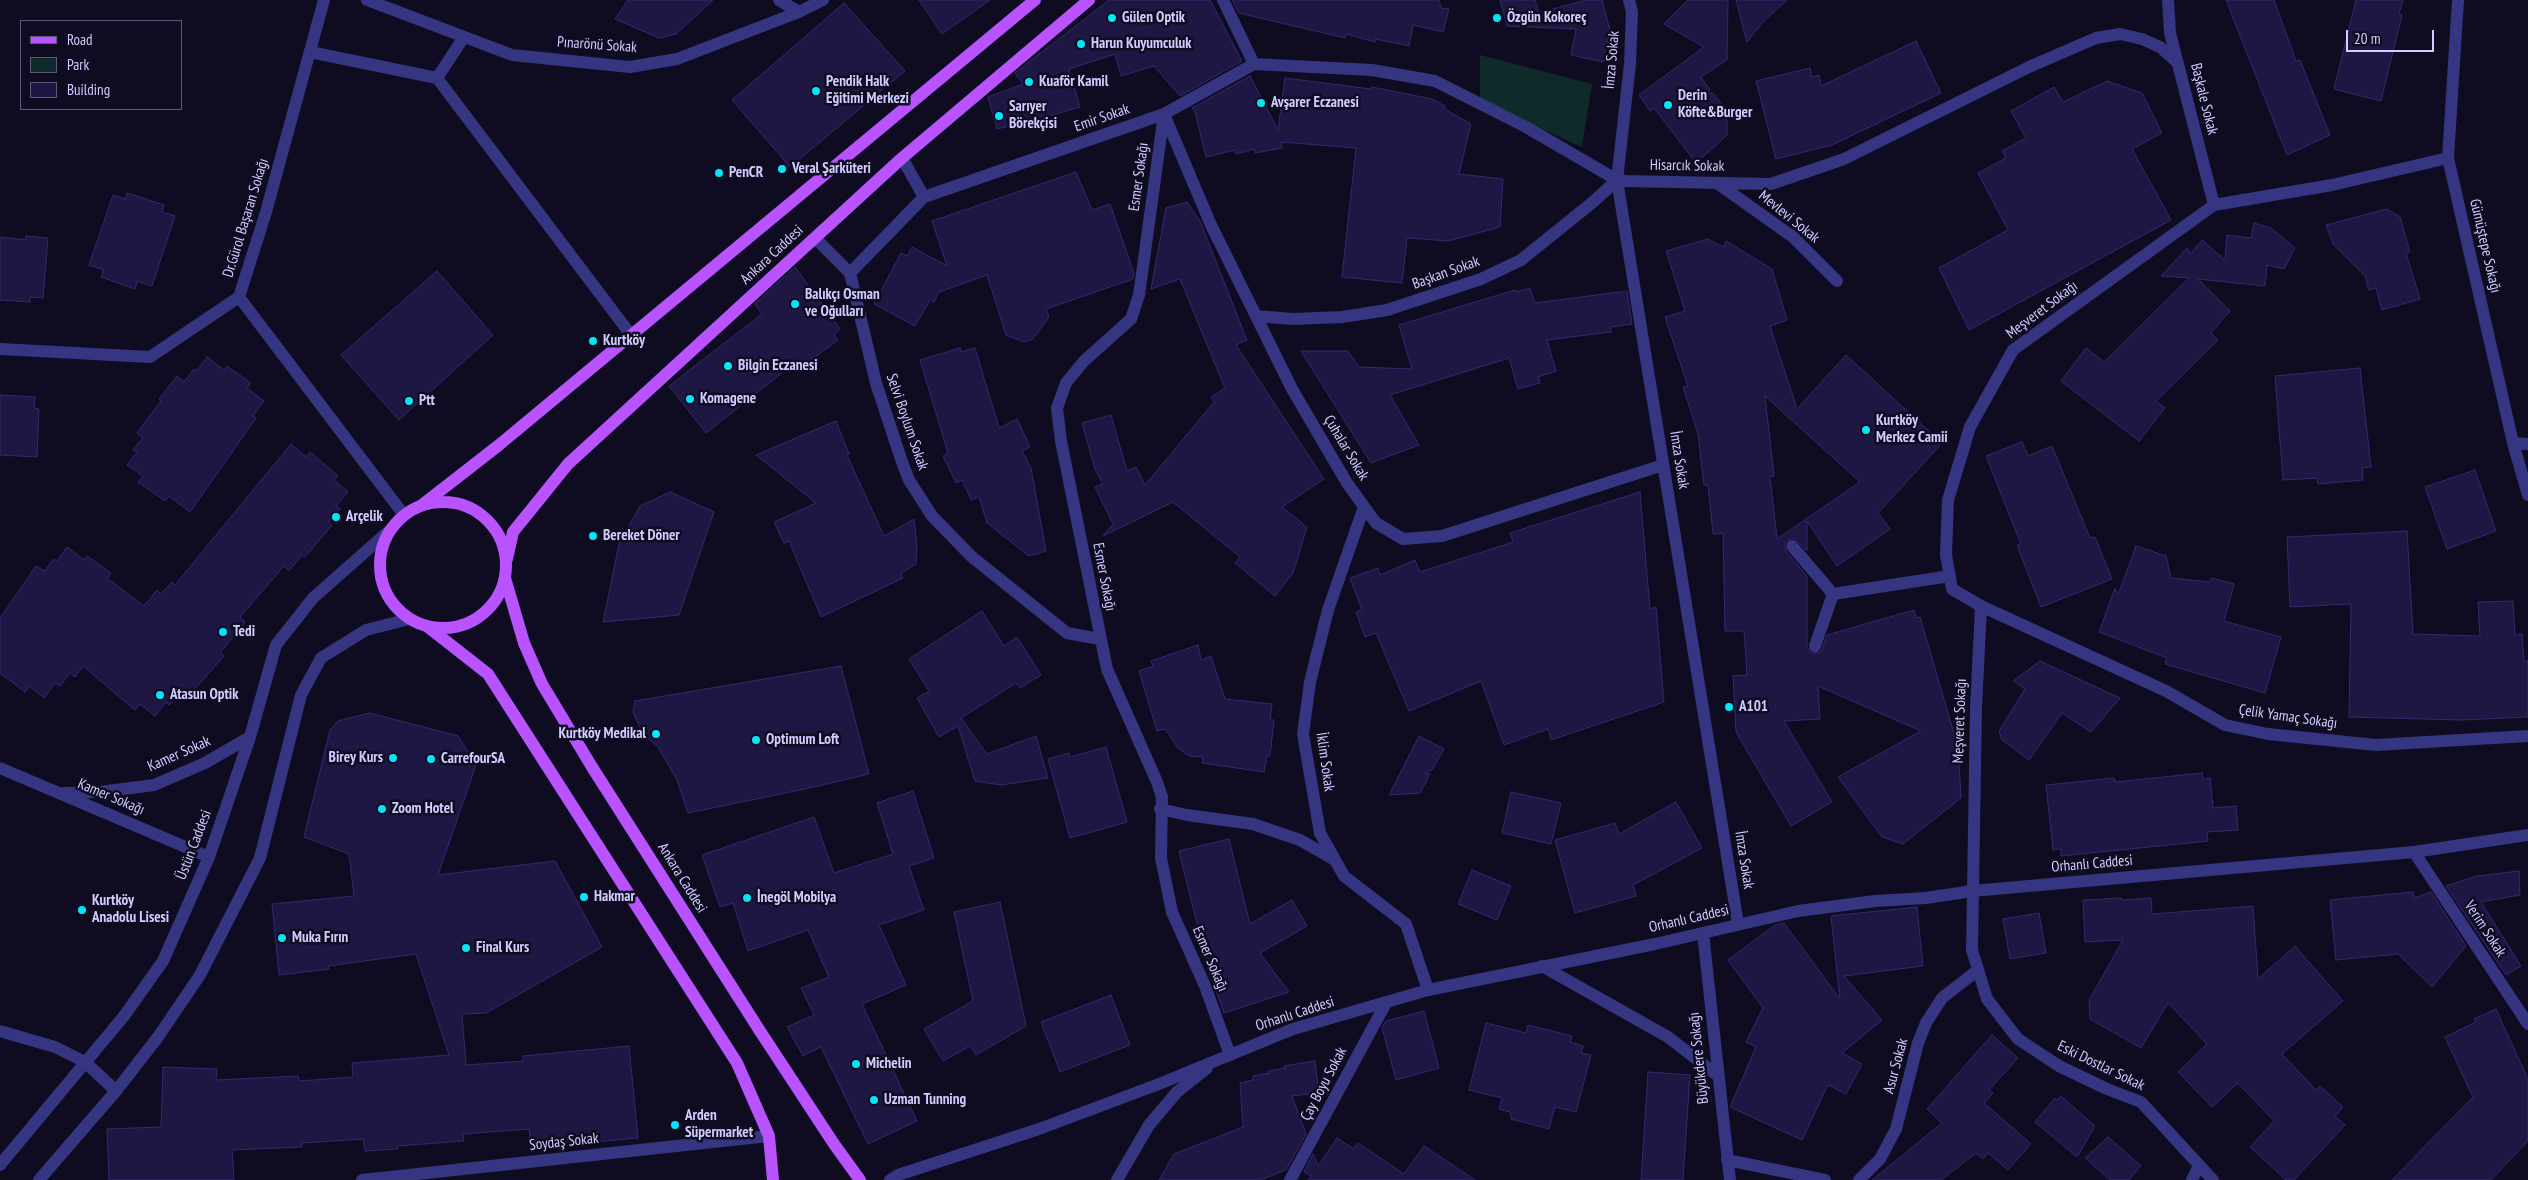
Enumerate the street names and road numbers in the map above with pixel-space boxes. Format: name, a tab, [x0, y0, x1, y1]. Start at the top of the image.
street label: İmza Sokak	[1600, 30, 1624, 90]
street label: Pınarönü Sokak	[556, 33, 638, 57]
street label: Başkale Sokak	[2186, 61, 2222, 137]
street label: Emir Sokak	[1072, 100, 1132, 136]
street label: Esmer Sokağı	[1125, 141, 1153, 213]
street label: Dr.Gürol Başaran Sokağı	[219, 156, 273, 280]
street label: Hisarcık Sokak	[1650, 156, 1724, 176]
street label: Mevlevi Sokak	[1755, 187, 1823, 247]
street label: Gümüştepe Sokağı	[2465, 197, 2505, 295]
street label: Ankara Caddesi	[737, 221, 807, 289]
street label: Başkan Sokak	[1410, 253, 1482, 293]
street label: Meşveret Sokağı	[2003, 277, 2081, 343]
street label: Selvi Boylum Sokak	[882, 371, 932, 473]
street label: Çuhalar Sokak	[1319, 412, 1373, 484]
street label: İmza Sokak	[1666, 430, 1692, 490]
street label: Esmer Sokağı	[1089, 541, 1119, 613]
street label: Meşveret Sokağı	[1950, 678, 1970, 764]
street label: Çelik Yamaç Sokağı	[2238, 701, 2338, 733]
street label: İklim Sokak	[1312, 731, 1338, 793]
street label: Kamer Sokak	[145, 732, 213, 776]
street label: Kamer Sokağı	[75, 775, 147, 819]
street label: Üstün Caddesi	[172, 807, 216, 883]
street label: İmza Sokak	[1731, 830, 1757, 890]
street label: Ankara Caddesi	[653, 840, 711, 916]
street label: Orhanlı Caddesi	[2051, 851, 2133, 877]
street label: Verim Sokak	[2460, 898, 2510, 960]
street label: Orhanlı Caddesi	[1647, 901, 1731, 937]
street label: Esmer Sokağı	[1188, 924, 1232, 994]
street label: Orhanlı Caddesi	[1253, 993, 1337, 1035]
street label: Büyükdere Sokağı	[1685, 1011, 1713, 1105]
street label: Asur Sokak	[1880, 1036, 1912, 1096]
street label: Eski Dostlar Sokak	[2055, 1037, 2147, 1095]
street label: Çay Boyu Sokak	[1297, 1044, 1351, 1124]
street label: Soydaş Sokak	[528, 1129, 600, 1155]

